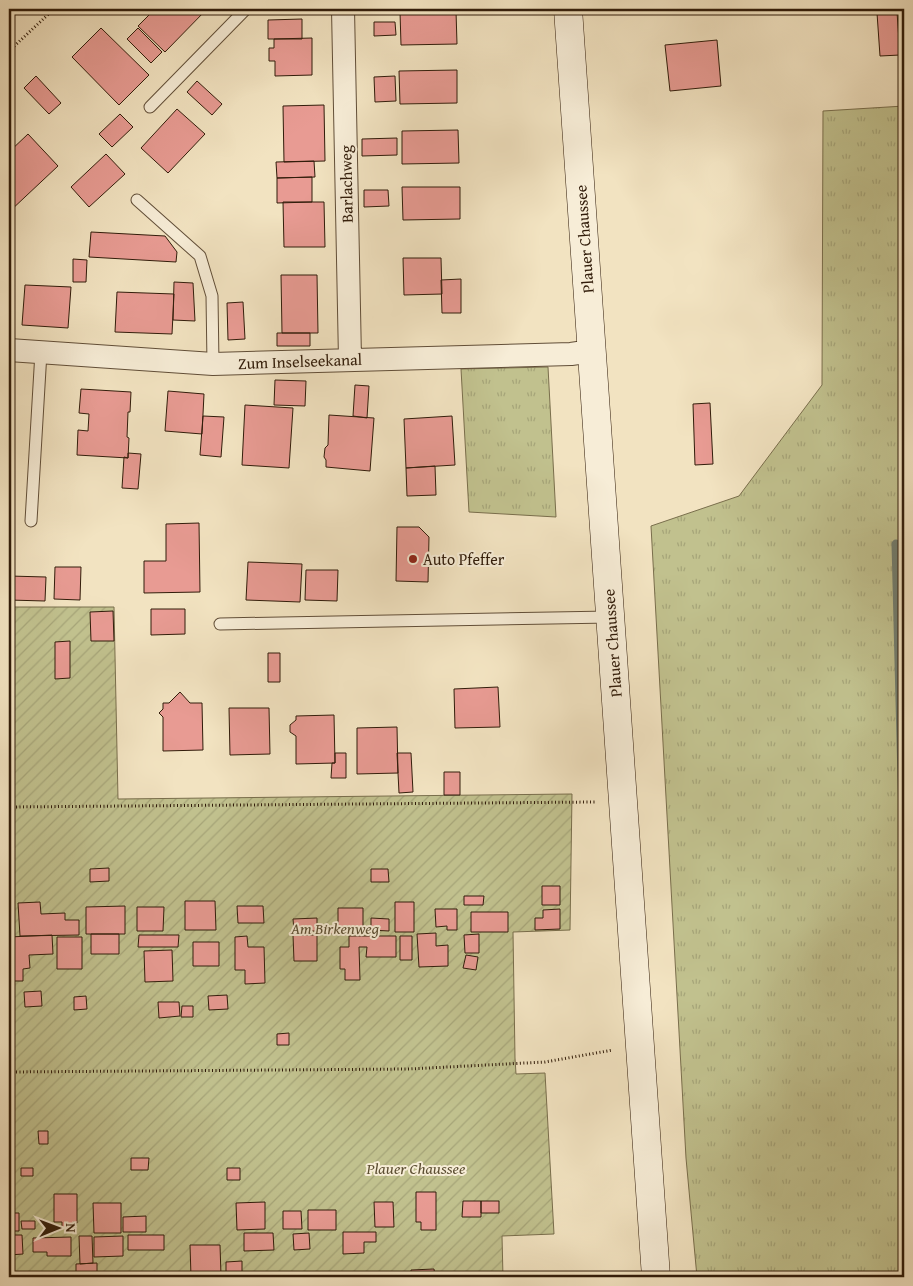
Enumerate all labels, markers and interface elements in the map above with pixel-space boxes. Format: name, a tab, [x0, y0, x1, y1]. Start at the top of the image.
street label: Barlachweg	[333, 145, 359, 223]
street label: Plauer Chaussee	[568, 184, 600, 294]
street label: Zum Inselseekanal	[238, 347, 363, 375]
place label: Auto Pfeffer	[423, 547, 505, 571]
marker: Auto Pfeffer	[407, 553, 419, 565]
street label: Plauer Chaussee	[596, 588, 628, 698]
park label: Am Birkenweg	[290, 916, 380, 940]
park label: Plauer Chaussee	[366, 1156, 466, 1180]
north arrow	[32, 1204, 82, 1254]
text: N	[61, 1223, 81, 1233]

